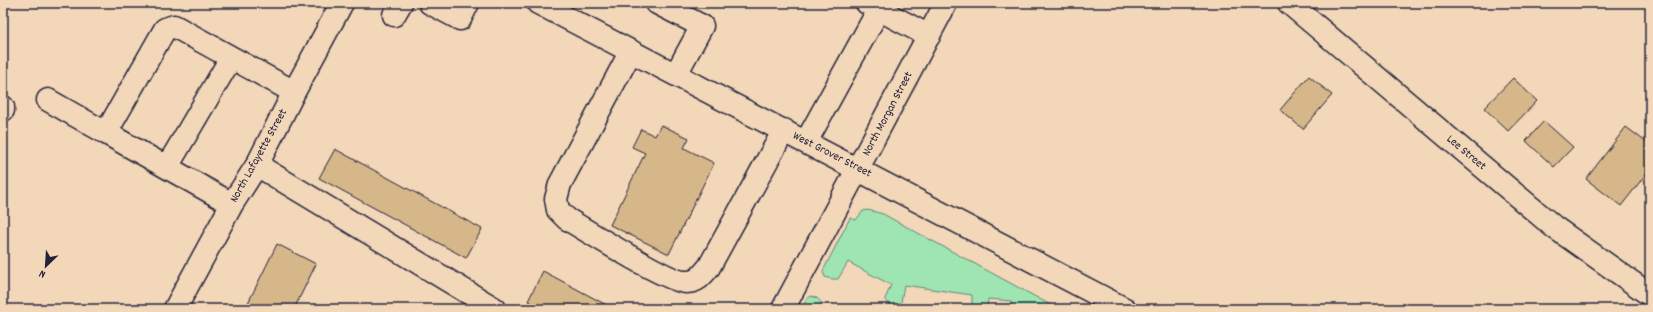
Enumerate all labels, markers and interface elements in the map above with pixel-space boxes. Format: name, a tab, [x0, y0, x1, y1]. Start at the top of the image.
street label: North Morgan Street	[859, 68, 918, 159]
street label: North Lafayette Street	[226, 105, 292, 206]
street label: West Grover Street	[789, 128, 875, 183]
street label: Lee Street	[1442, 131, 1490, 175]
north arrow	[26, 246, 66, 286]
text: N	[36, 265, 48, 282]

